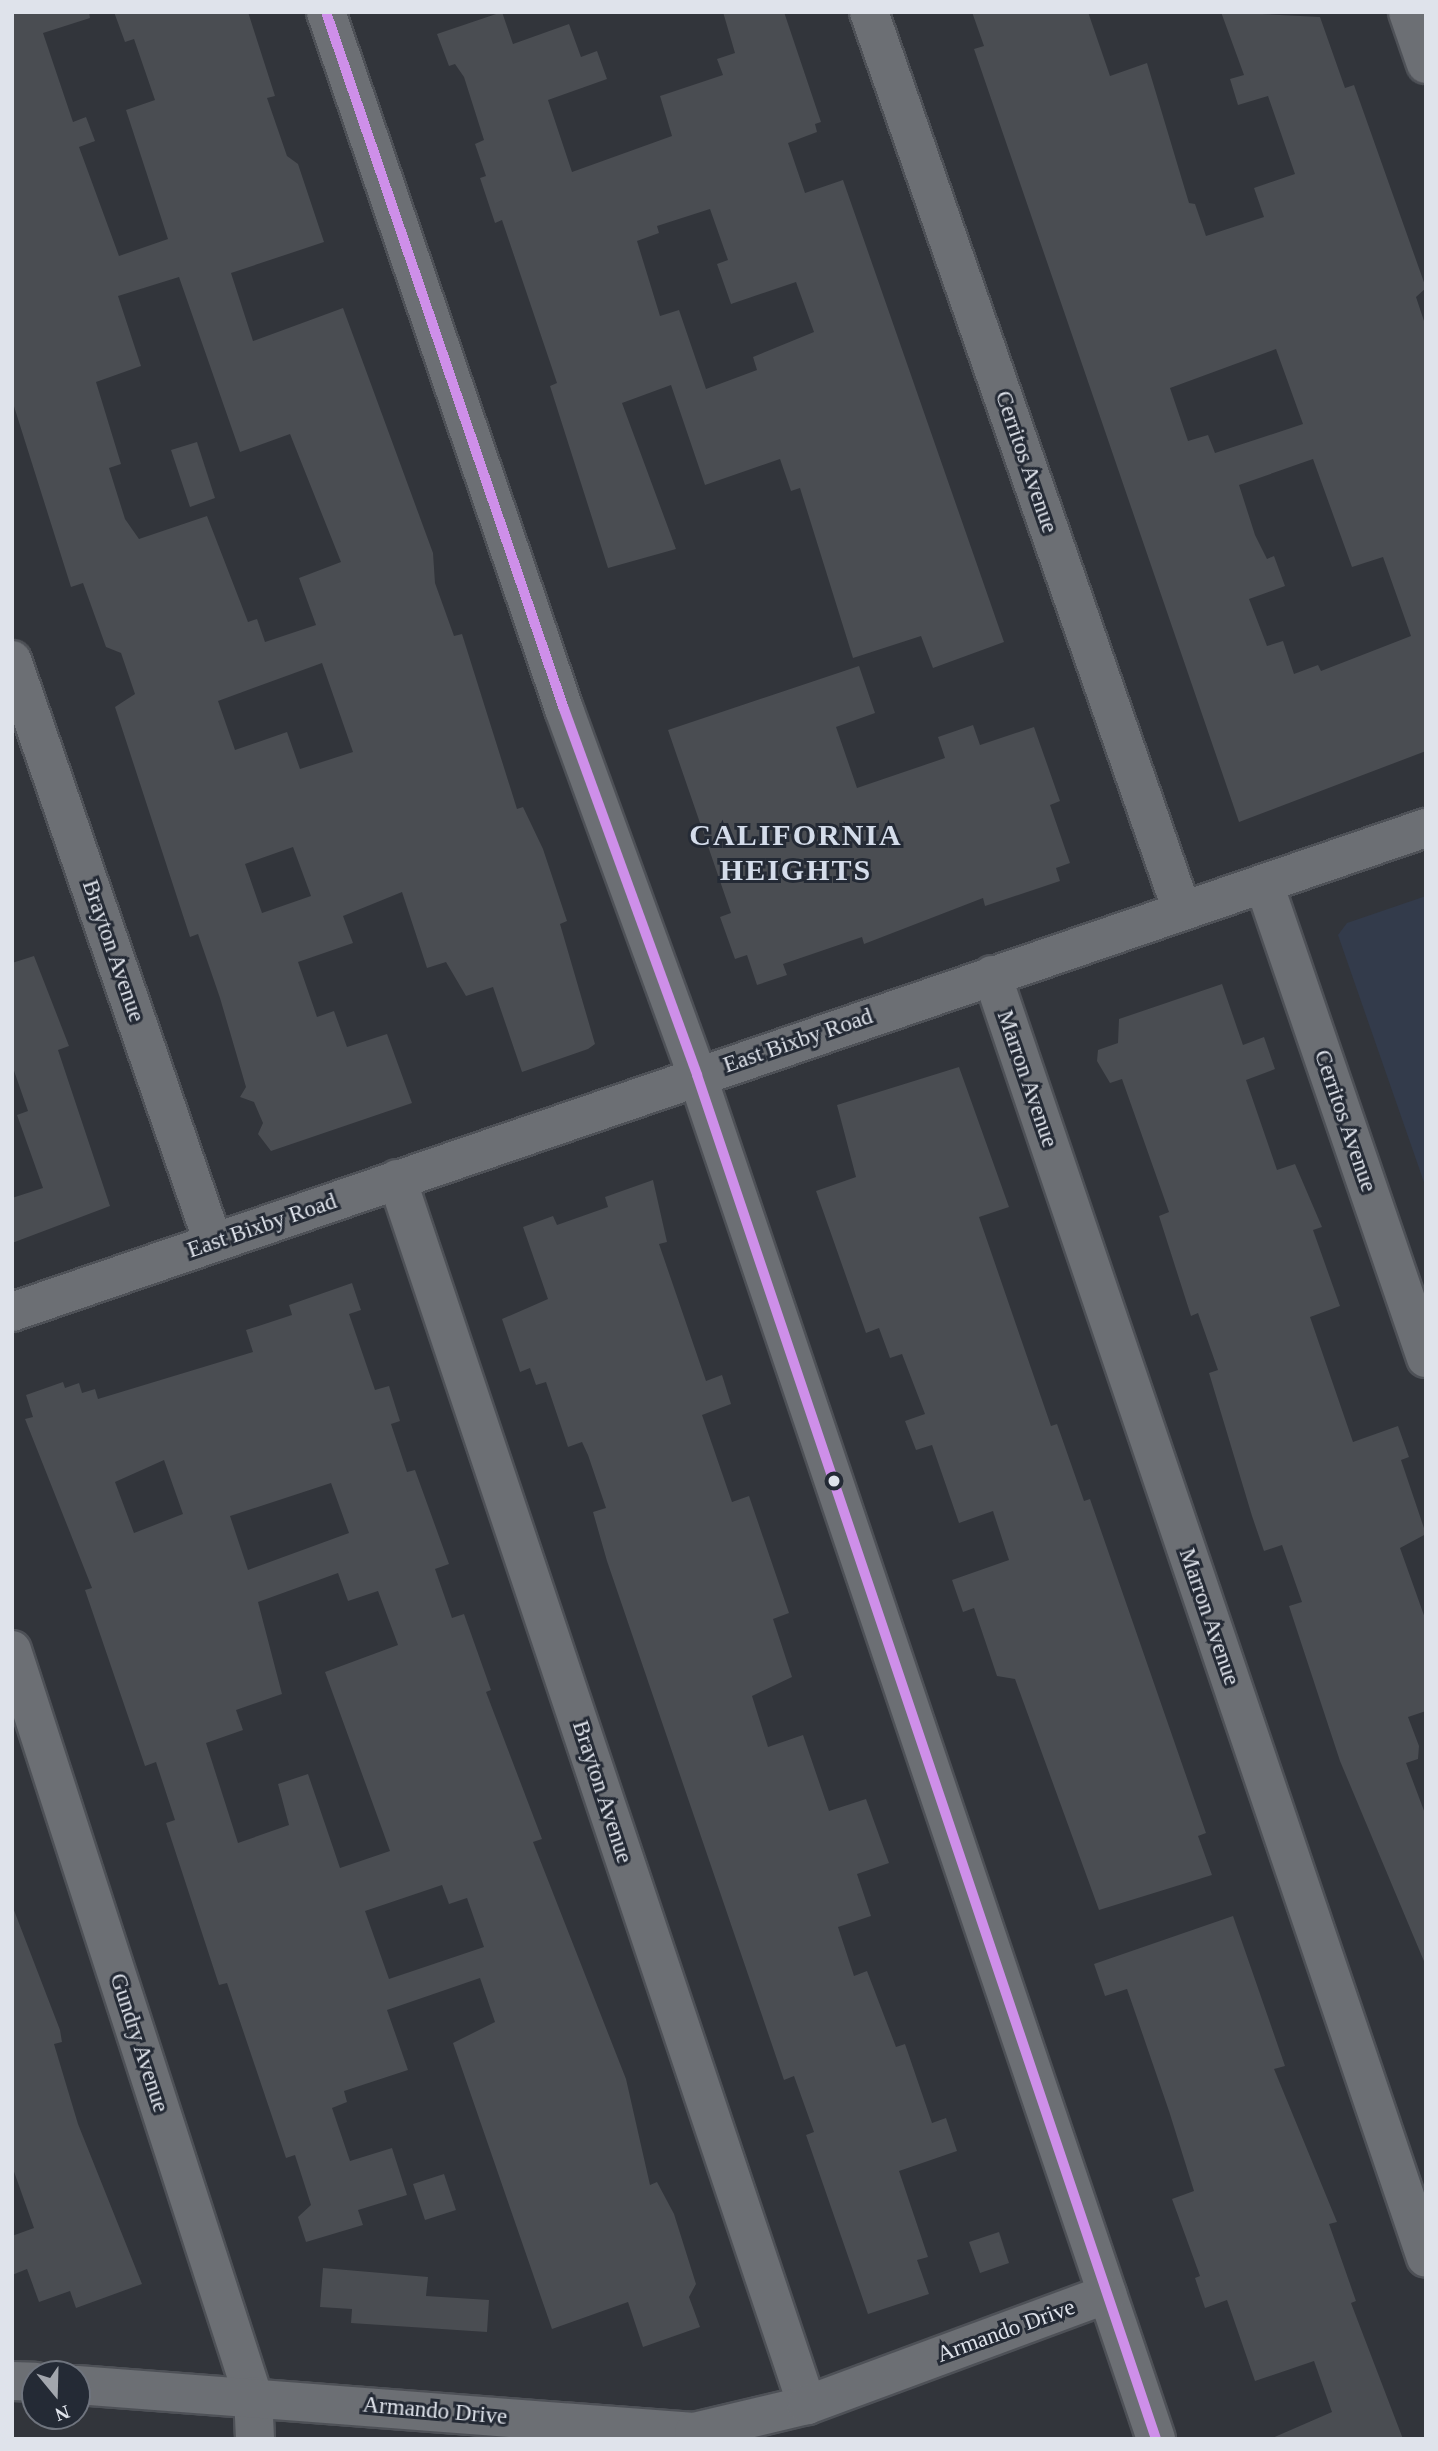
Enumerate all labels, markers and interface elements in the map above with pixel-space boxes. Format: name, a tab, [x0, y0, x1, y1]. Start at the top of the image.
street label: Cerritos Avenue	[989, 387, 1063, 537]
district label: CALIFORNIA HEIGHTS	[691, 817, 901, 888]
street label: Brayton Avenue	[76, 876, 150, 1026]
street label: East Bixby Road	[720, 1003, 876, 1079]
street label: Marron Avenue	[990, 1006, 1064, 1152]
street label: Cerritos Avenue	[1308, 1046, 1382, 1196]
street label: East Bixby Road	[184, 1188, 340, 1264]
unlabelled marker	[827, 1474, 841, 1488]
street label: Marron Avenue	[1172, 1544, 1246, 1690]
street label: Brayton Avenue	[566, 1717, 638, 1867]
street label: Gundry Avenue	[103, 1969, 175, 2117]
street label: Armando Drive	[933, 2293, 1079, 2369]
north arrow	[21, 2360, 91, 2430]
street label: Armando Drive	[362, 2391, 508, 2431]
text: N	[52, 2401, 72, 2426]

